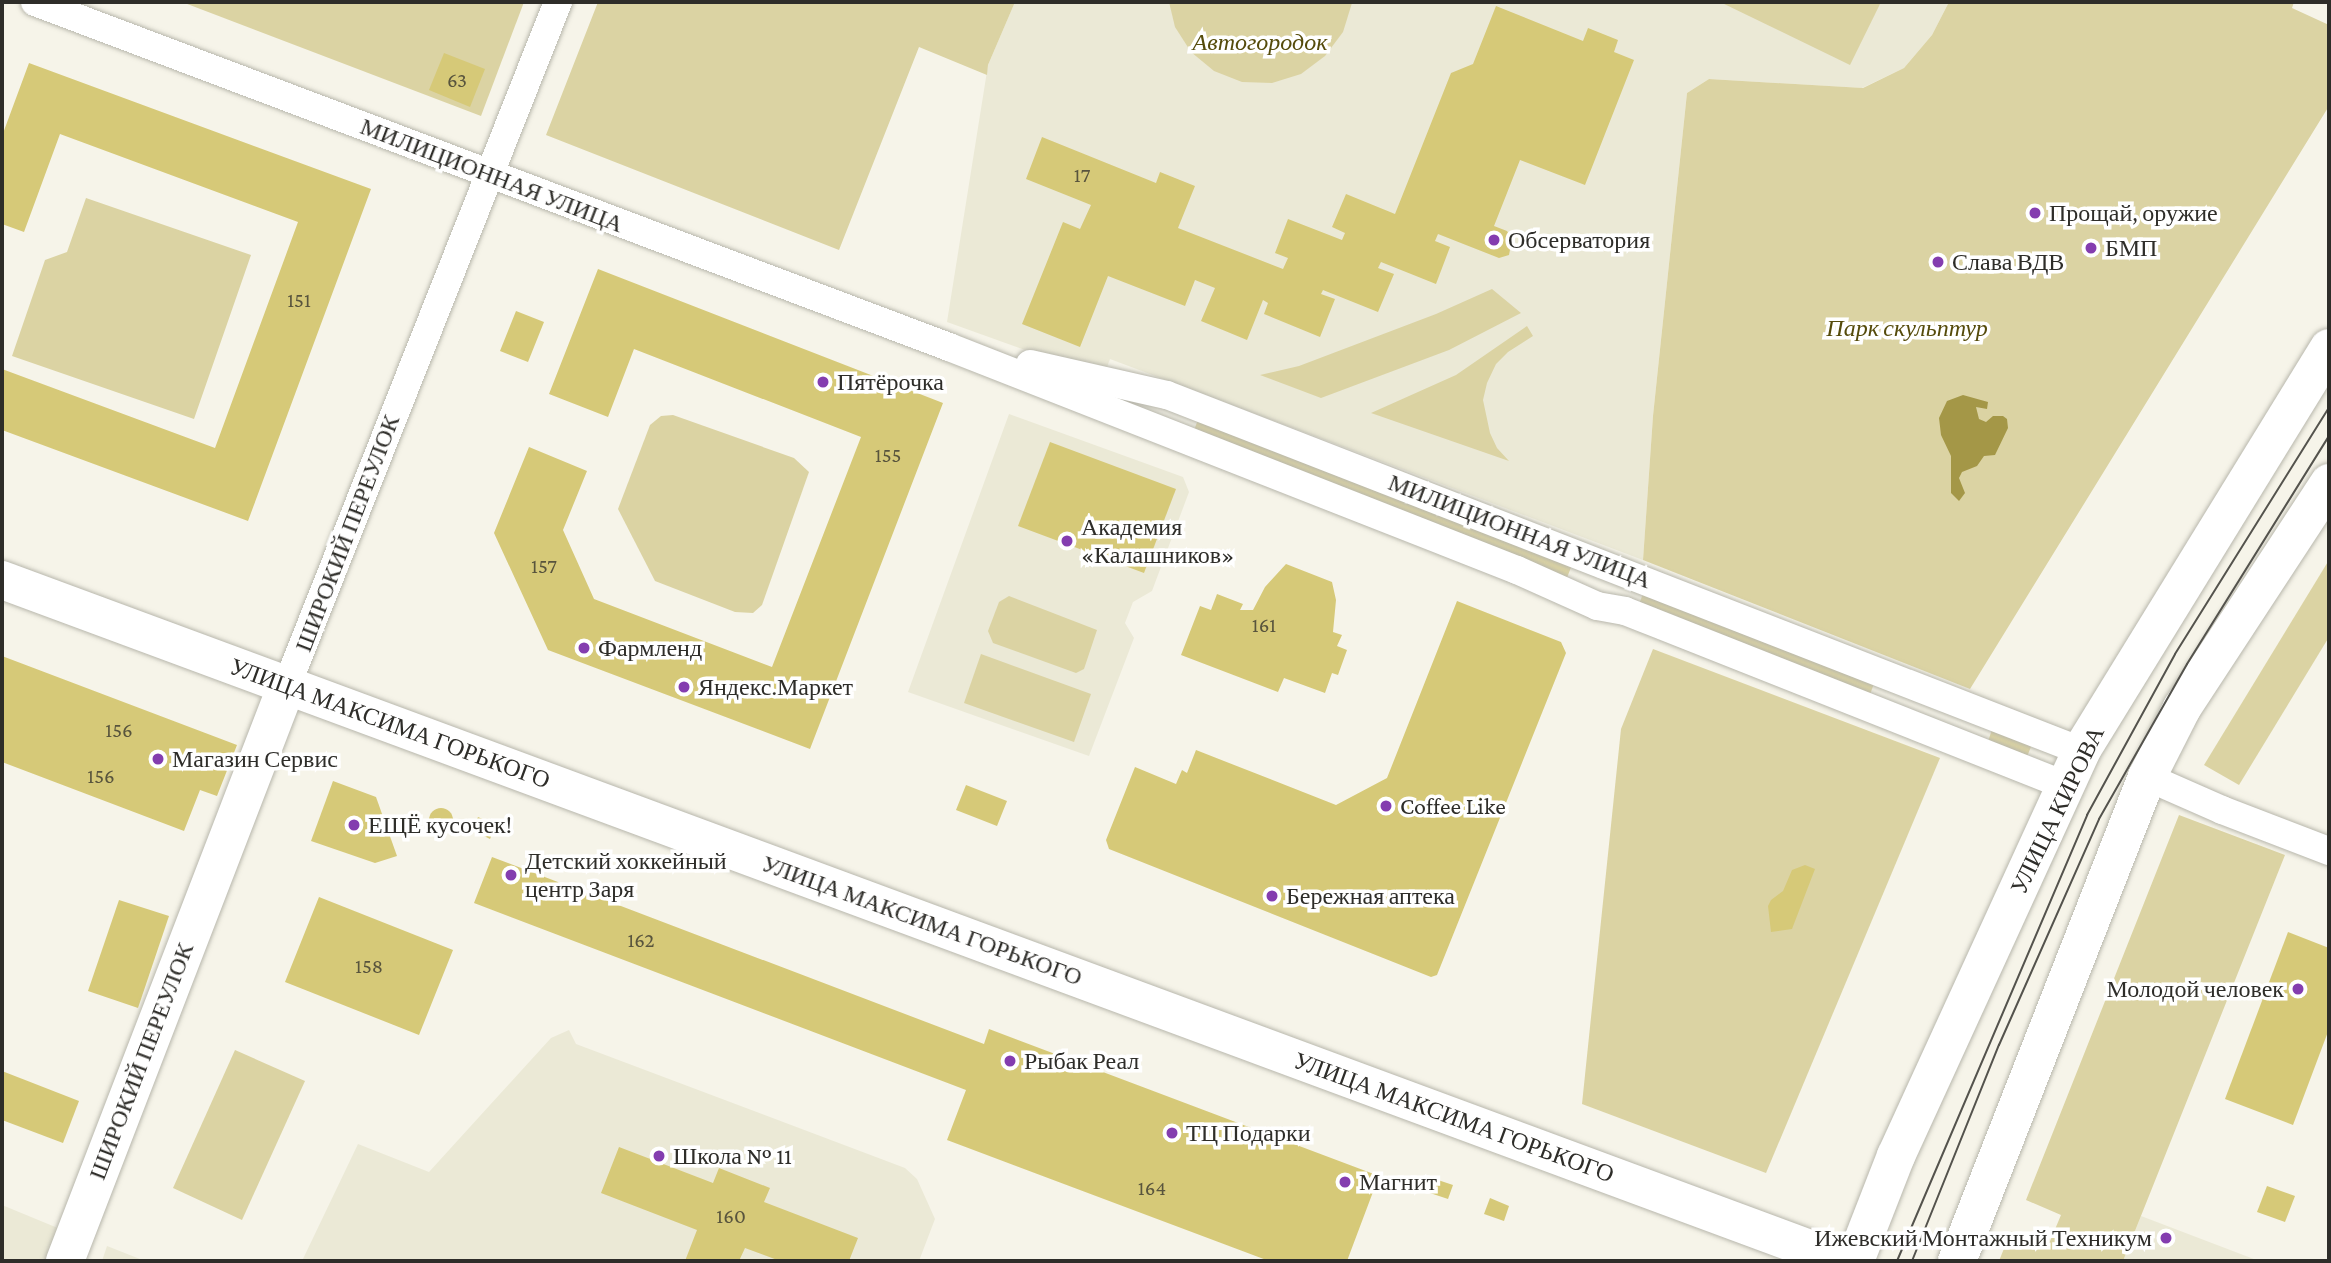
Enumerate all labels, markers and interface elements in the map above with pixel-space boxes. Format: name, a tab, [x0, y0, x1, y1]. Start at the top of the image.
park label: Автогородок	[1193, 28, 1327, 56]
house number: 63	[447, 67, 467, 93]
street label: МИЛИЦИОННАЯ УЛИЦА	[356, 112, 628, 238]
house number: 17	[1074, 162, 1090, 188]
place label: Прощай, оружие	[2049, 199, 2218, 227]
marker: Прощай, оружие	[2027, 205, 2043, 221]
place label: Обсерватория	[1508, 226, 1650, 254]
marker: Обсерватория	[1486, 232, 1502, 248]
place label: БМП	[2105, 234, 2157, 262]
marker: БМП	[2083, 240, 2099, 256]
place label: Слава ВДВ	[1952, 248, 2064, 276]
marker: Слава ВДВ	[1930, 254, 1946, 270]
house number: 151	[287, 287, 311, 313]
park label: Парк скульптур	[1826, 314, 1988, 342]
place label: Пятёрочка	[837, 368, 944, 396]
marker: Пятёрочка	[815, 374, 831, 390]
street label: ШИРОКИЙ ПЕРЕУЛОК	[288, 410, 406, 656]
house number: 155	[875, 442, 901, 468]
street label: МИЛИЦИОННАЯ УЛИЦА	[1384, 468, 1656, 594]
place label: Академия «Калашников»	[1081, 513, 1234, 569]
marker: Академия «Калашников»	[1059, 533, 1075, 549]
house number: 157	[531, 553, 557, 579]
house number: 161	[1252, 612, 1276, 638]
place label: Фармленд	[598, 634, 702, 662]
marker: Фармленд	[576, 640, 592, 656]
street label: УЛИЦА МАКСИМА ГОРЬКОГО	[226, 652, 554, 794]
place label: Яндекс.Маркет	[698, 673, 853, 701]
marker: Яндекс.Маркет	[676, 679, 692, 695]
house number: 156	[105, 717, 133, 743]
street label: УЛИЦА КИРОВА	[2004, 721, 2110, 899]
place label: Магазин Сервис	[172, 745, 338, 773]
marker: Магазин Сервис	[150, 751, 166, 767]
house number: 156	[87, 763, 115, 789]
place label: Coffee Like	[1400, 792, 1506, 820]
marker: Coffee Like	[1378, 798, 1394, 814]
place label: ЕЩЁ кусочек!	[368, 811, 512, 839]
marker: ЕЩЁ кусочек!	[346, 817, 362, 833]
place label: Детский хоккейный центр Заря	[525, 847, 727, 903]
street label: УЛИЦА МАКСИМА ГОРЬКОГО	[758, 849, 1086, 991]
marker: Детский хоккейный центр Заря	[503, 867, 519, 883]
place label: Бережная аптека	[1286, 882, 1455, 910]
marker: Бережная аптека	[1264, 888, 1280, 904]
house number: 162	[627, 927, 655, 953]
street label: ШИРОКИЙ ПЕРЕУЛОК	[82, 938, 200, 1184]
house number: 158	[355, 953, 383, 979]
place label: Молодой человек	[2107, 975, 2284, 1003]
marker: Молодой человек	[2290, 981, 2306, 997]
street label: УЛИЦА МАКСИМА ГОРЬКОГО	[1290, 1046, 1618, 1188]
place label: Рыбак Реал	[1024, 1047, 1139, 1075]
marker: Рыбак Реал	[1002, 1053, 1018, 1069]
place label: ТЦ Подарки	[1186, 1119, 1310, 1147]
marker: ТЦ Подарки	[1164, 1125, 1180, 1141]
place label: Школа № 11	[673, 1142, 792, 1170]
marker: Школа № 11	[651, 1148, 667, 1164]
place label: Магнит	[1359, 1168, 1437, 1196]
marker: Магнит	[1337, 1174, 1353, 1190]
house number: 164	[1138, 1175, 1166, 1201]
house number: 160	[716, 1203, 746, 1229]
place label: Ижевский Монтажный Техникум	[1814, 1224, 2152, 1252]
marker: Ижевский Монтажный Техникум	[2158, 1230, 2174, 1246]

